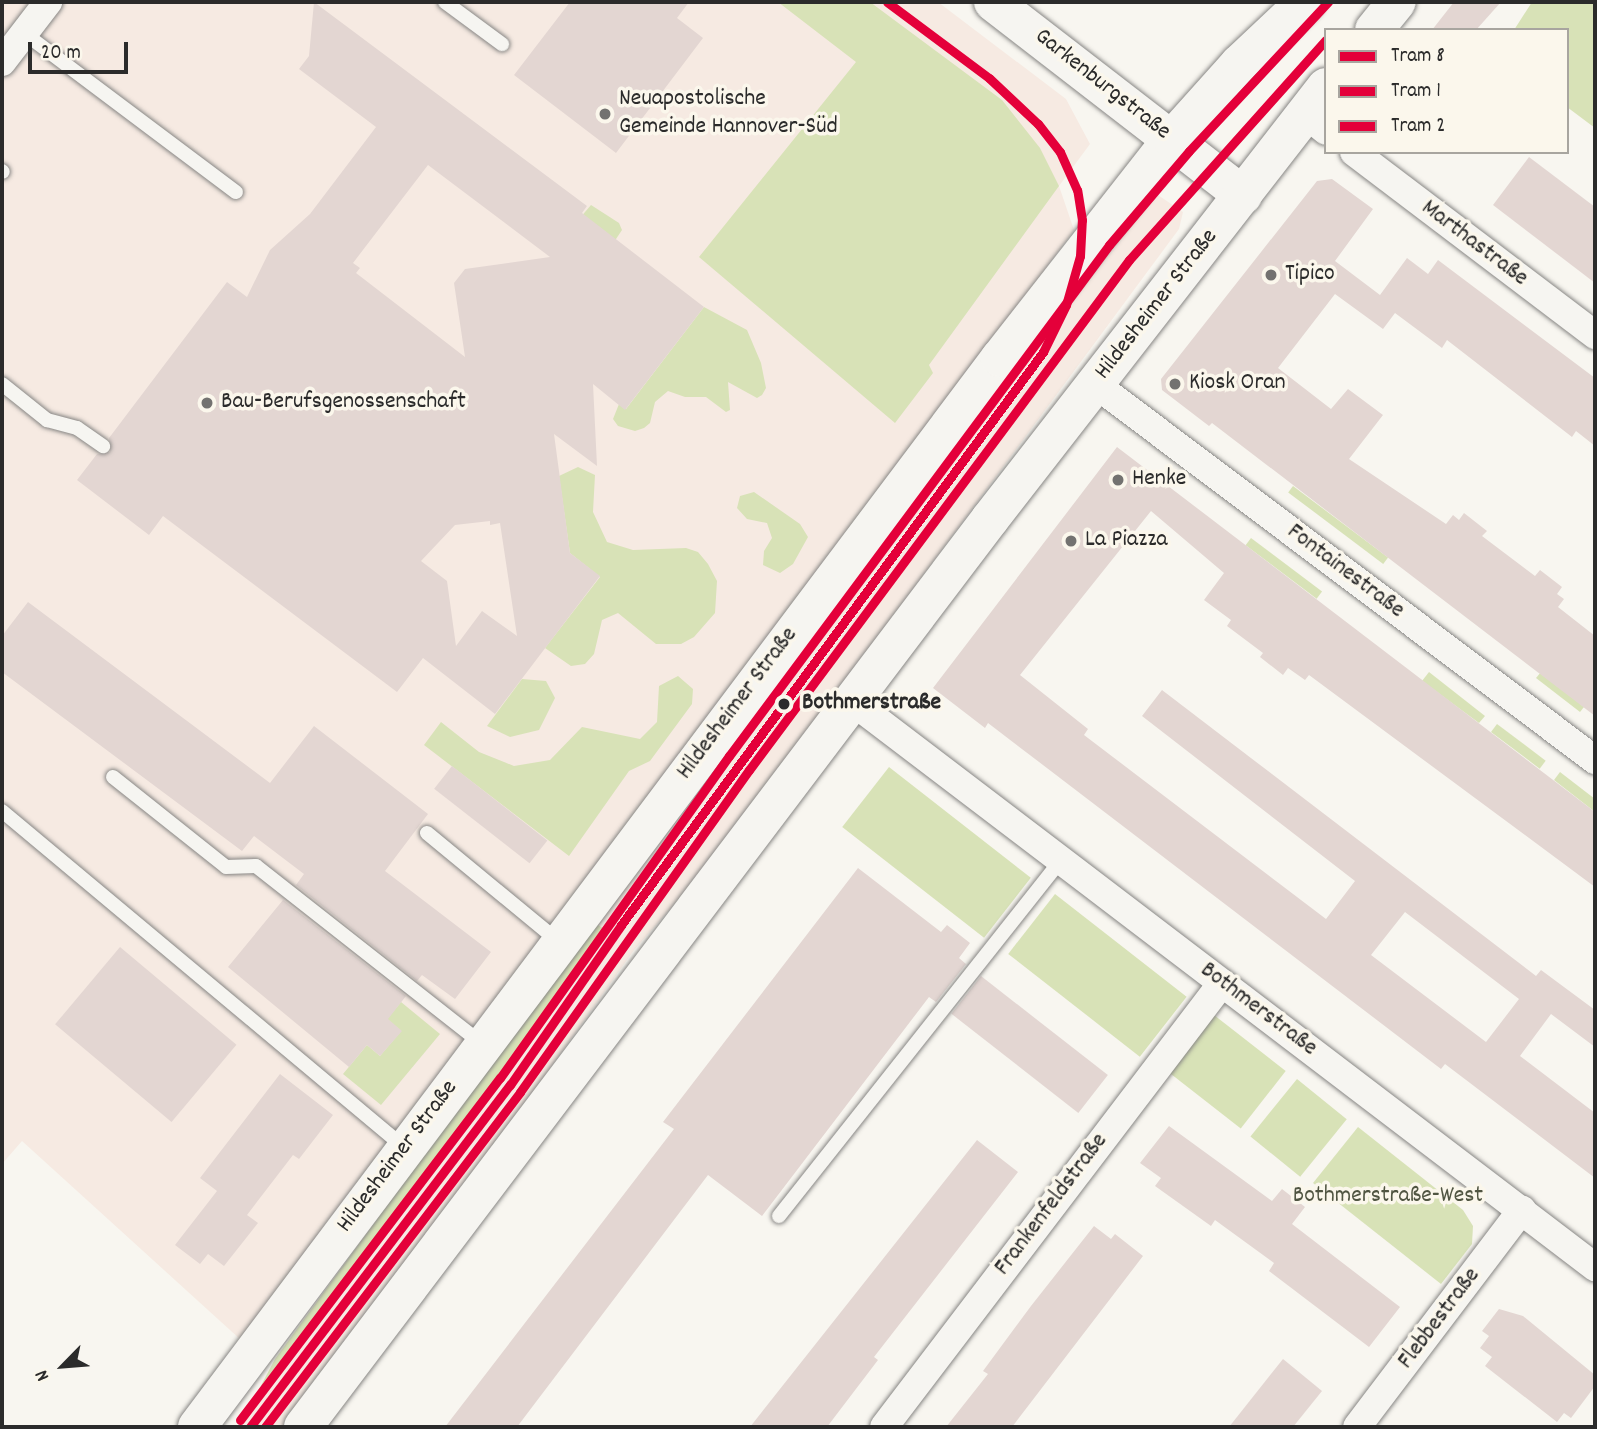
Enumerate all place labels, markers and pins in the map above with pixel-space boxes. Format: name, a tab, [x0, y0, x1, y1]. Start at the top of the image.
place label: Neuapostolische Gemeinde Hannover-Süd	[619, 86, 838, 142]
marker: Neuapostolische Gemeinde Hannover-Süd	[597, 106, 613, 122]
place label: Tipico	[1285, 261, 1335, 289]
marker: Tipico	[1263, 267, 1279, 283]
place label: Kiosk Oran	[1189, 370, 1286, 398]
marker: Kiosk Oran	[1167, 376, 1183, 392]
place label: Bau-Berufsgenossenschaft	[221, 389, 466, 417]
marker: Bau-Berufsgenossenschaft	[199, 395, 215, 411]
place label: Henke	[1132, 466, 1186, 494]
marker: Henke	[1110, 472, 1126, 488]
place label: La Piazza	[1085, 527, 1168, 555]
marker: La Piazza	[1063, 533, 1079, 549]
place label: Bothmerstraße	[802, 690, 941, 718]
marker: Bothmerstraße	[773, 693, 795, 715]

